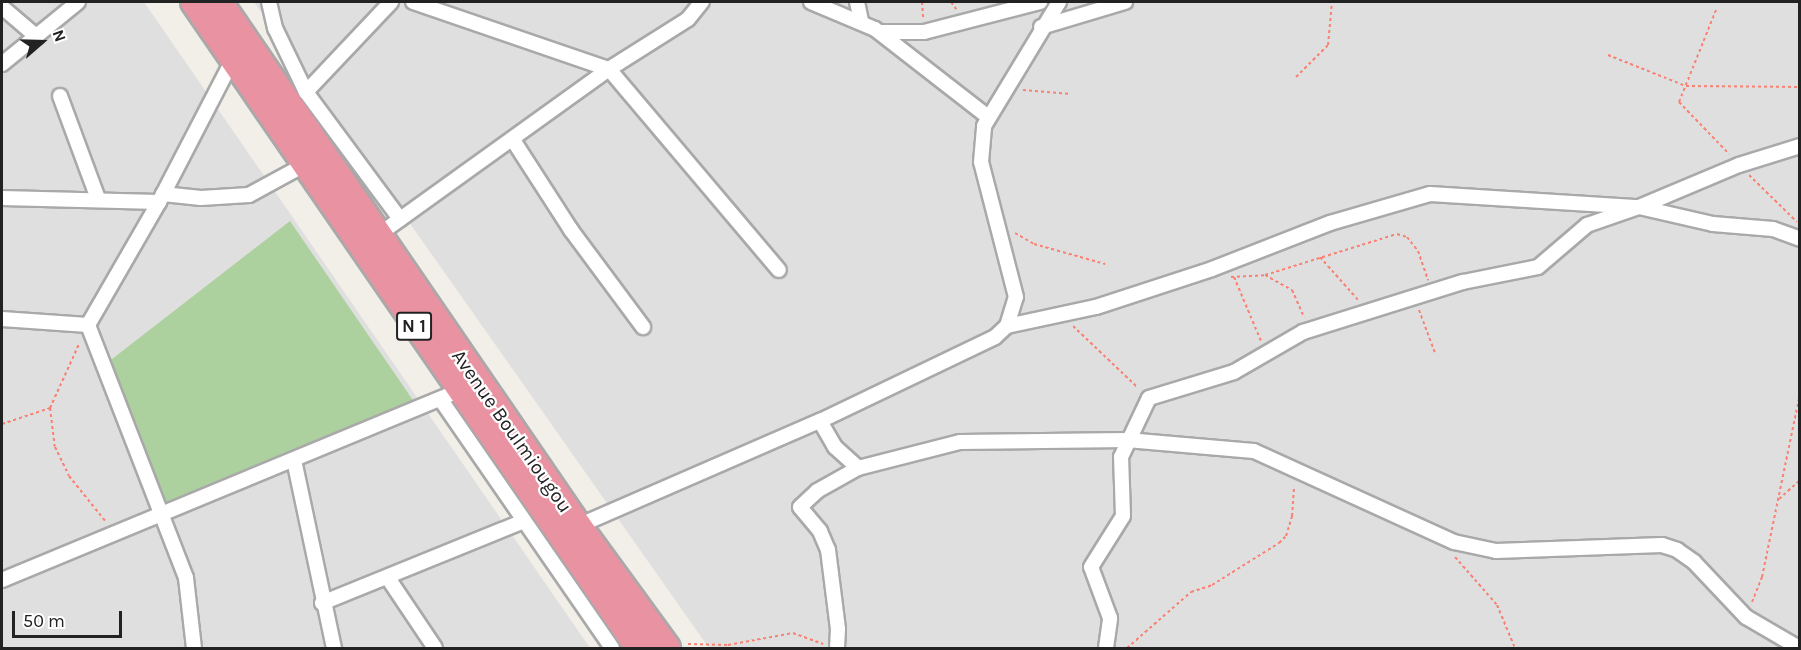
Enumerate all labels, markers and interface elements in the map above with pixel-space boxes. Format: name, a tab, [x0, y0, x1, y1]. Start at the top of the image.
north arrow	[12, 12, 72, 72]
text: N	[48, 27, 70, 44]
road number: N 1	[396, 311, 432, 341]
street label: Avenue Boulmiougou	[447, 345, 577, 517]
scale bar	[15, 599, 124, 637]
text: 50 m	[23, 610, 65, 632]

